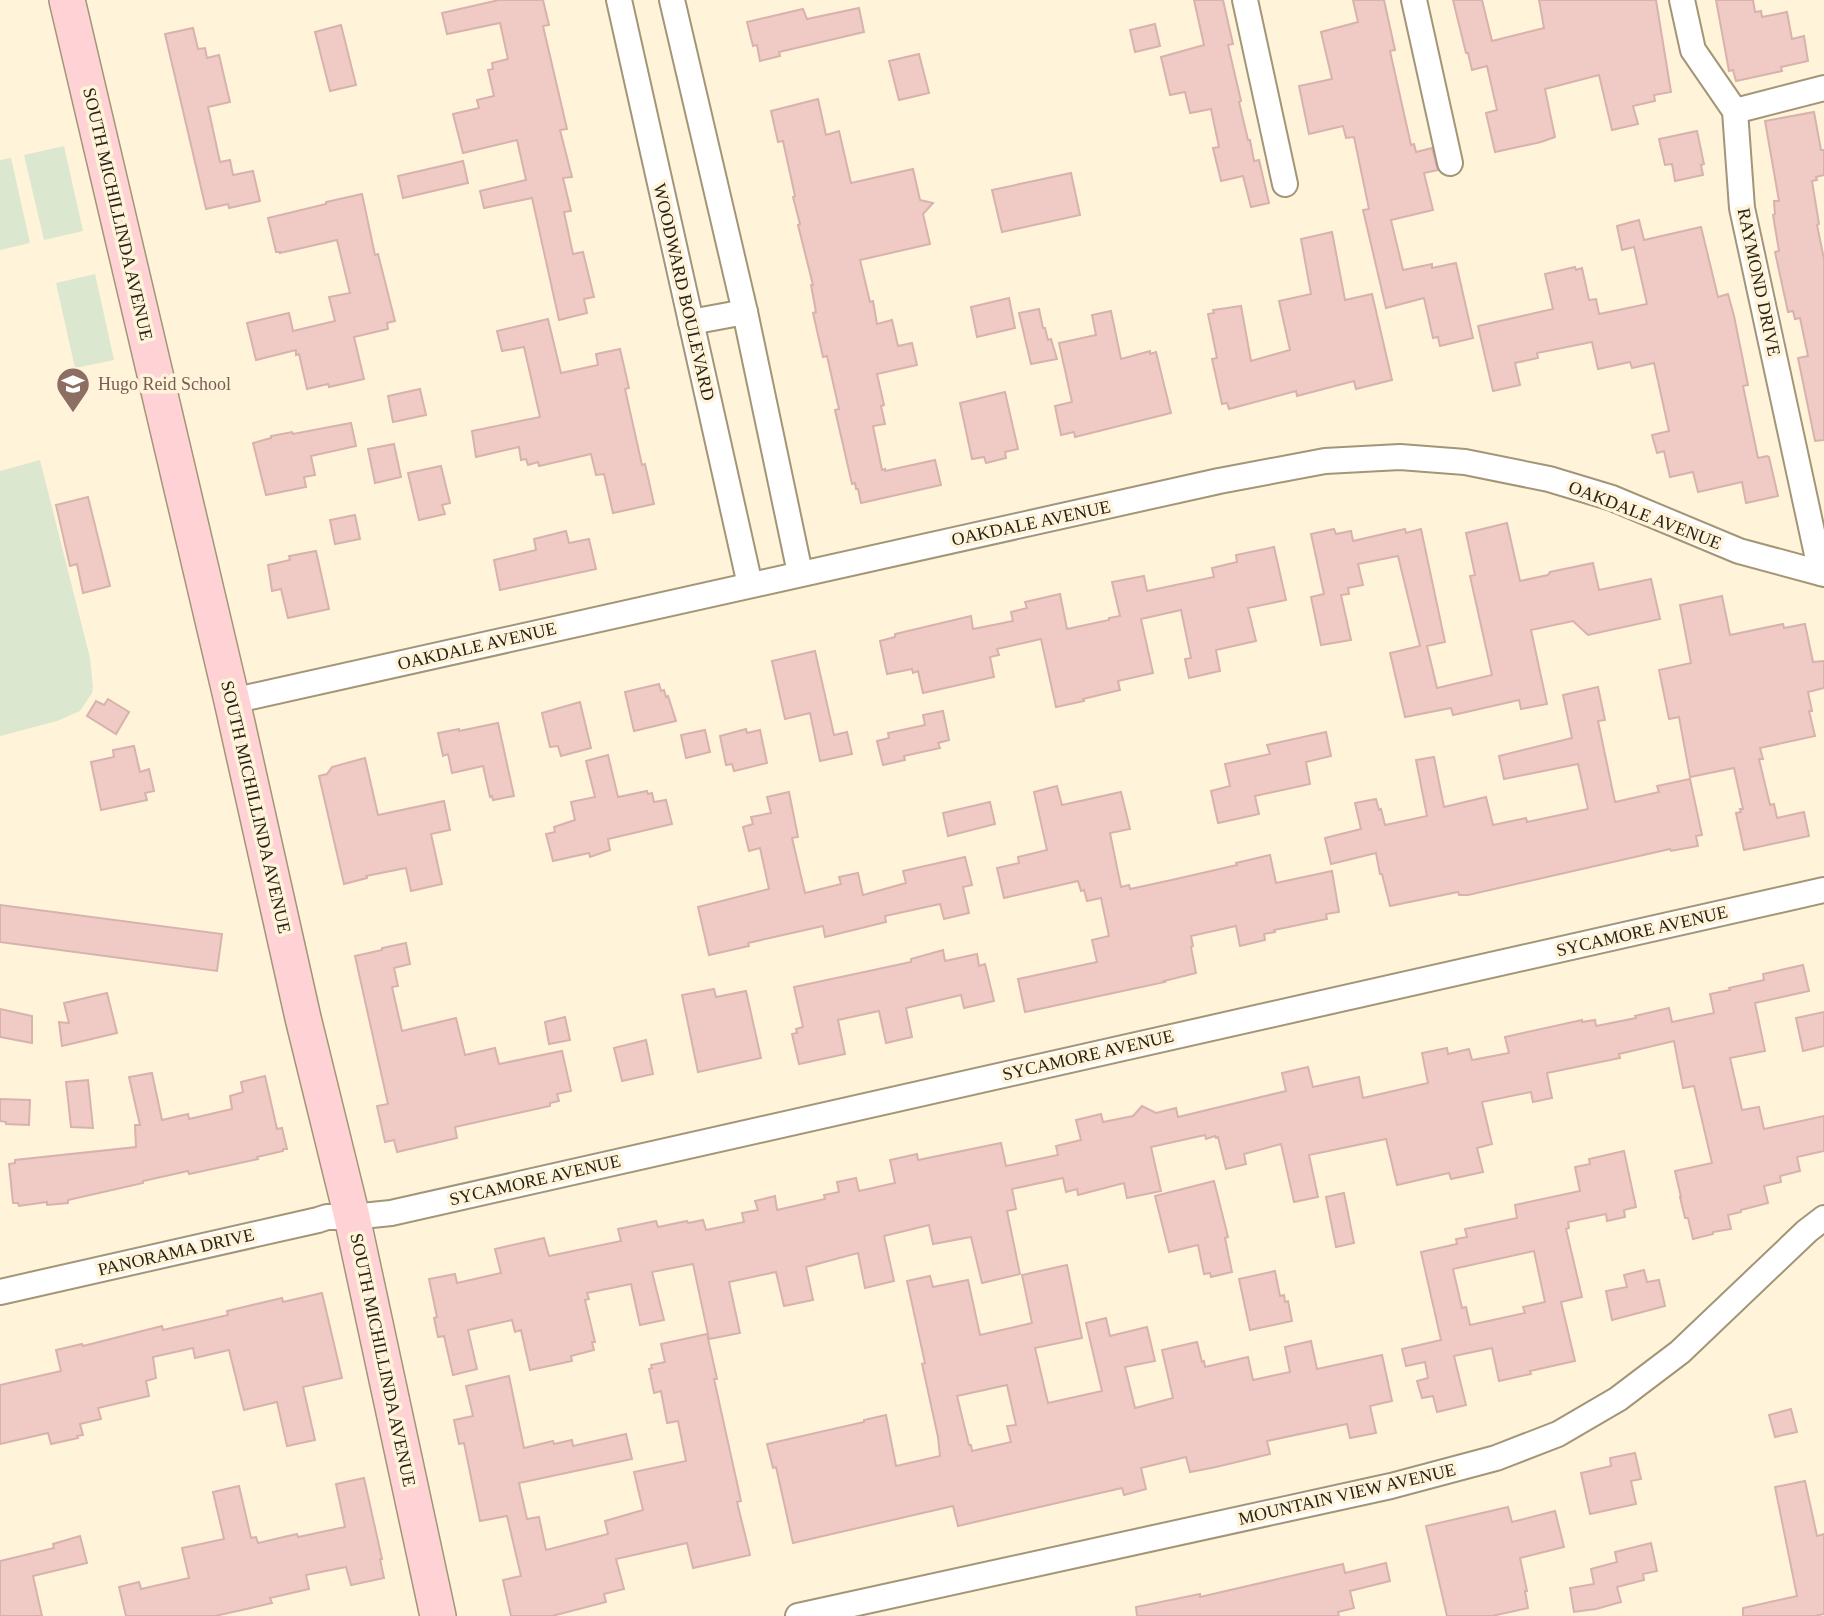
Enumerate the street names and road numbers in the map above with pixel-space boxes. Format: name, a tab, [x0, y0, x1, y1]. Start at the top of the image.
street label: SOUTH MICHILLINDA AVENUE	[79, 86, 157, 342]
street label: WOODWARD BOULEVARD	[649, 182, 719, 402]
street label: RAYMOND DRIVE	[1734, 206, 1784, 358]
street label: OAKDALE AVENUE	[1566, 477, 1724, 553]
street label: OAKDALE AVENUE	[950, 496, 1112, 550]
street label: OAKDALE AVENUE	[396, 618, 558, 674]
street label: SOUTH MICHILLINDA AVENUE	[217, 679, 295, 935]
street label: SYCAMORE AVENUE	[1554, 902, 1730, 960]
street label: SYCAMORE AVENUE	[1000, 1026, 1176, 1084]
street label: SYCAMORE AVENUE	[447, 1151, 623, 1209]
street label: PANORAMA DRIVE	[96, 1224, 256, 1280]
street label: SOUTH MICHILLINDA AVENUE	[346, 1231, 420, 1489]
street label: MOUNTAIN VIEW AVENUE	[1236, 1459, 1458, 1529]

